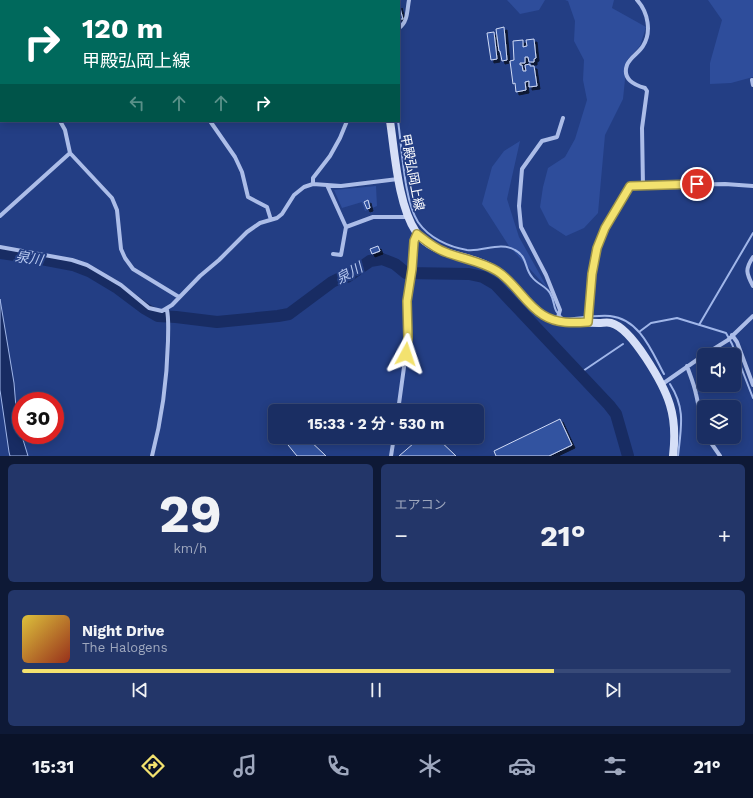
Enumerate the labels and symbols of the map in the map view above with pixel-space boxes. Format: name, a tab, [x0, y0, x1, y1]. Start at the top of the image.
street label: 甲殿弘岡上線	[398, 132, 427, 212]
pin	[680, 167, 714, 201]
water label: 泉川	[14, 248, 46, 268]
water label: 泉川	[333, 258, 367, 287]
position arrow	[385, 333, 427, 375]
speed limit sign: 30	[12, 392, 64, 444]

